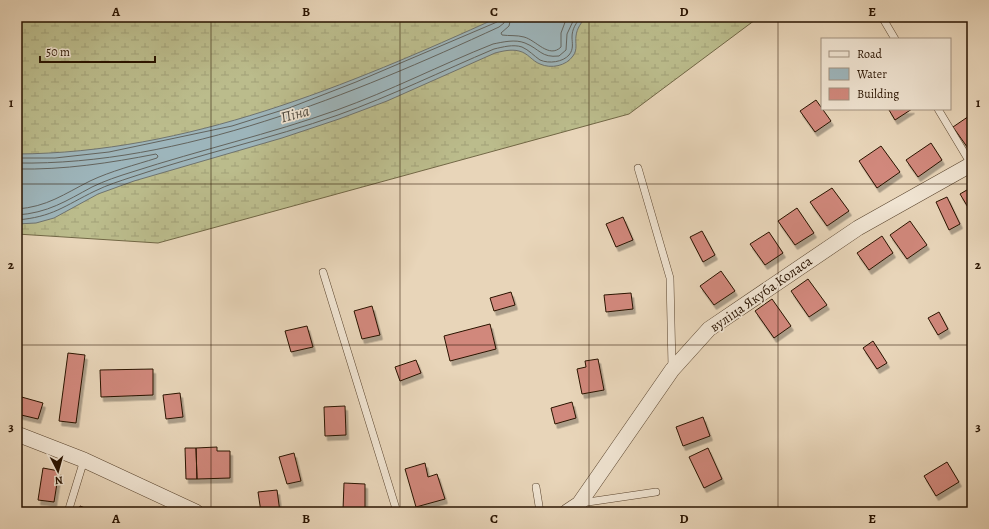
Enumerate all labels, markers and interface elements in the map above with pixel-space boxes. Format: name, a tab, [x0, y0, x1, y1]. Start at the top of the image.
text: A	[111, 3, 121, 20]
text: B	[302, 3, 310, 20]
text: C	[490, 3, 498, 20]
text: D	[679, 3, 689, 20]
text: E	[868, 3, 876, 20]
scale bar	[40, 38, 155, 64]
legend	[821, 38, 951, 110]
text: 50 m	[46, 44, 70, 60]
text: Road	[857, 46, 883, 62]
text: Water	[856, 66, 887, 82]
text: Building	[857, 86, 899, 102]
text: 1	[9, 94, 14, 111]
text: 1	[976, 94, 981, 111]
water label: Піна	[278, 101, 312, 127]
street label: вуліца Якуба Коласа	[706, 251, 816, 336]
text: 2	[8, 256, 15, 273]
text: 2	[975, 256, 982, 273]
text: 3	[8, 418, 14, 435]
text: 3	[975, 418, 981, 435]
north arrow	[38, 451, 78, 491]
text: N	[54, 473, 64, 488]
text: A	[111, 510, 121, 527]
text: B	[302, 510, 310, 527]
text: C	[490, 510, 498, 527]
text: D	[679, 510, 689, 527]
text: E	[868, 510, 876, 527]

